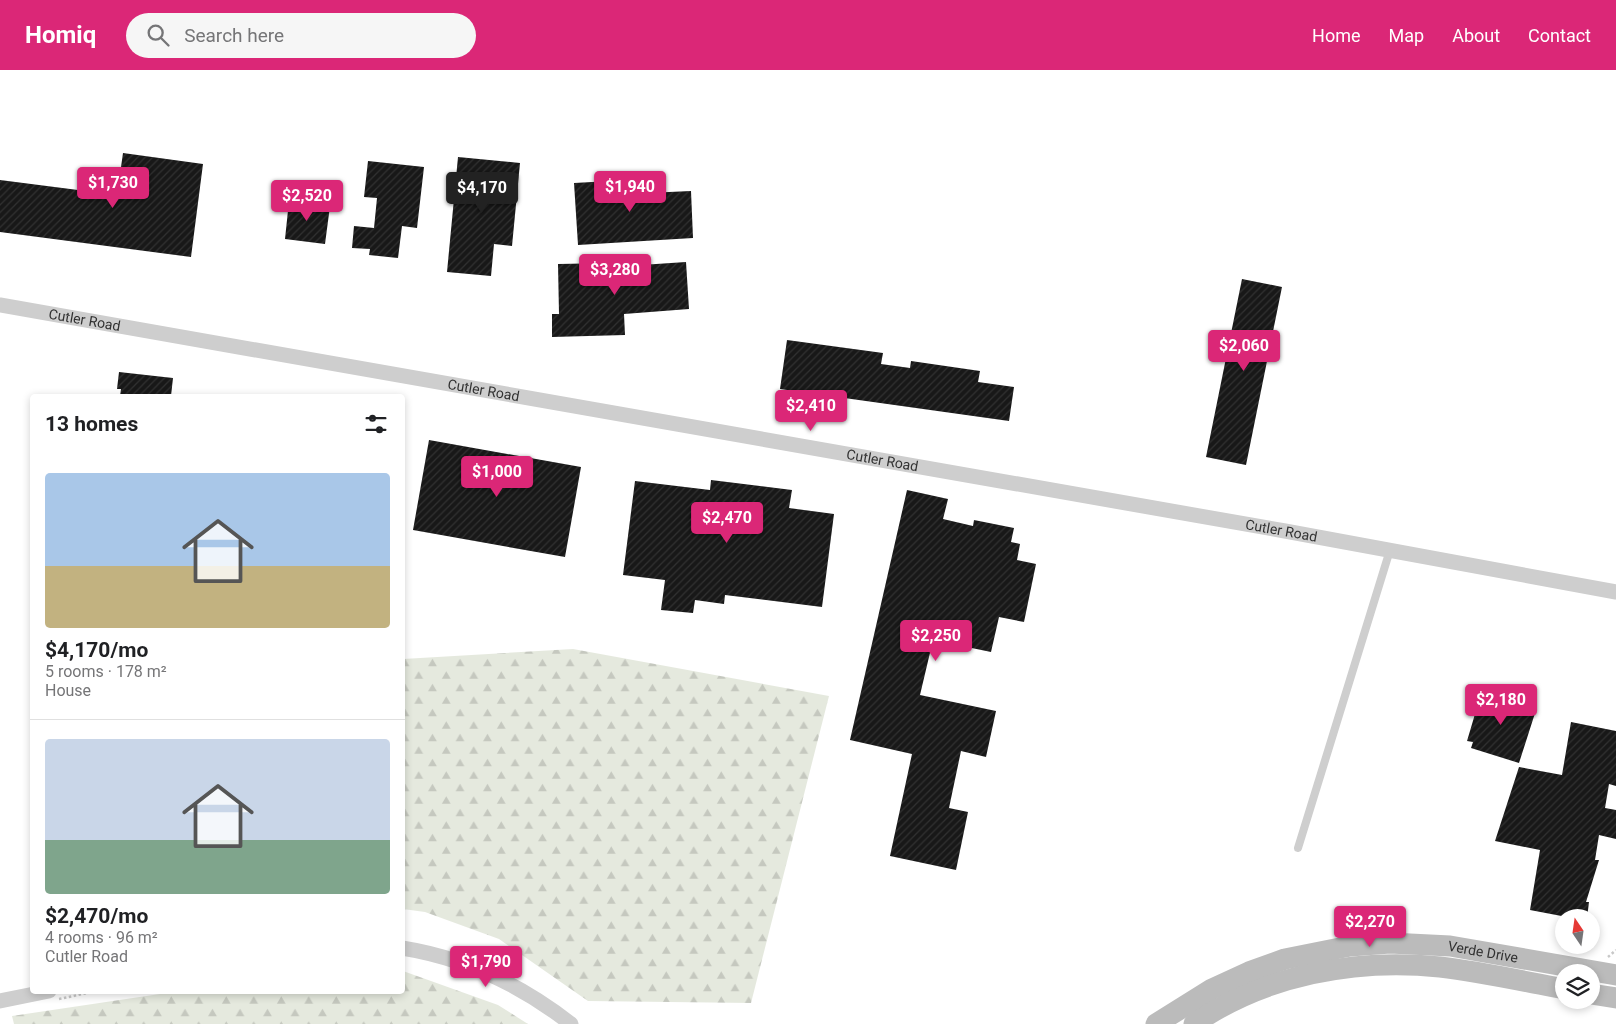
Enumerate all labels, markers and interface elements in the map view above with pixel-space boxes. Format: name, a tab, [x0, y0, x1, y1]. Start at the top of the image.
search box	[126, 13, 476, 58]
text: Homiq	[25, 21, 96, 49]
icon: search	[144, 21, 172, 49]
text: Search here	[184, 24, 284, 47]
text: Home	[1312, 25, 1361, 46]
text: Map	[1389, 25, 1424, 46]
text: About	[1452, 25, 1500, 46]
text: Contact	[1528, 25, 1591, 46]
pin: $1,730	[72, 166, 154, 209]
pin: $1,940	[589, 170, 671, 213]
pin: $4,170	[441, 172, 523, 214]
text: $1,730	[88, 173, 138, 192]
text: $1,940	[605, 177, 655, 196]
text: $4,170	[457, 178, 507, 197]
pin: $2,520	[266, 180, 348, 222]
text: $2,520	[282, 186, 332, 205]
pin: $3,280	[574, 254, 656, 296]
text: $3,280	[590, 260, 640, 279]
street label: Cutler Road	[48, 306, 122, 334]
pin: $2,060	[1203, 330, 1285, 372]
text: $2,060	[1219, 336, 1269, 355]
street label: Cutler Road	[446, 376, 521, 404]
pin: $2,410	[770, 390, 852, 432]
text: $2,410	[786, 396, 836, 415]
icon: filters	[362, 410, 390, 438]
text: 13 homes	[45, 412, 138, 436]
street label: Cutler Road	[845, 446, 920, 474]
pin: $1,000	[456, 456, 538, 498]
text: $1,000	[472, 462, 522, 481]
pin: $2,470	[686, 502, 768, 544]
icon: home	[173, 506, 263, 596]
text: $2,470	[702, 508, 752, 527]
street label: Cutler Road	[1244, 516, 1319, 545]
pin: $2,250	[895, 620, 977, 662]
text: $2,250	[911, 626, 961, 645]
text: $4,170/mo	[45, 638, 148, 662]
text: 5 rooms · 178 m²	[45, 662, 167, 681]
text: House	[45, 681, 91, 700]
pin: $2,180	[1460, 684, 1542, 726]
text: $2,180	[1476, 690, 1526, 709]
icon: home	[173, 771, 263, 861]
text: $2,470/mo	[45, 904, 148, 928]
pin: $2,270	[1329, 906, 1411, 948]
north arrow	[1555, 909, 1600, 954]
map controls	[1555, 909, 1600, 1009]
text: $2,270	[1345, 912, 1395, 931]
text: 4 rooms · 96 m²	[45, 928, 158, 947]
street label: Verde Drive	[1447, 938, 1519, 966]
pin: $1,790	[445, 946, 527, 988]
text: Cutler Road	[45, 947, 128, 966]
text: $1,790	[461, 952, 511, 971]
button: layers	[1555, 964, 1600, 1009]

